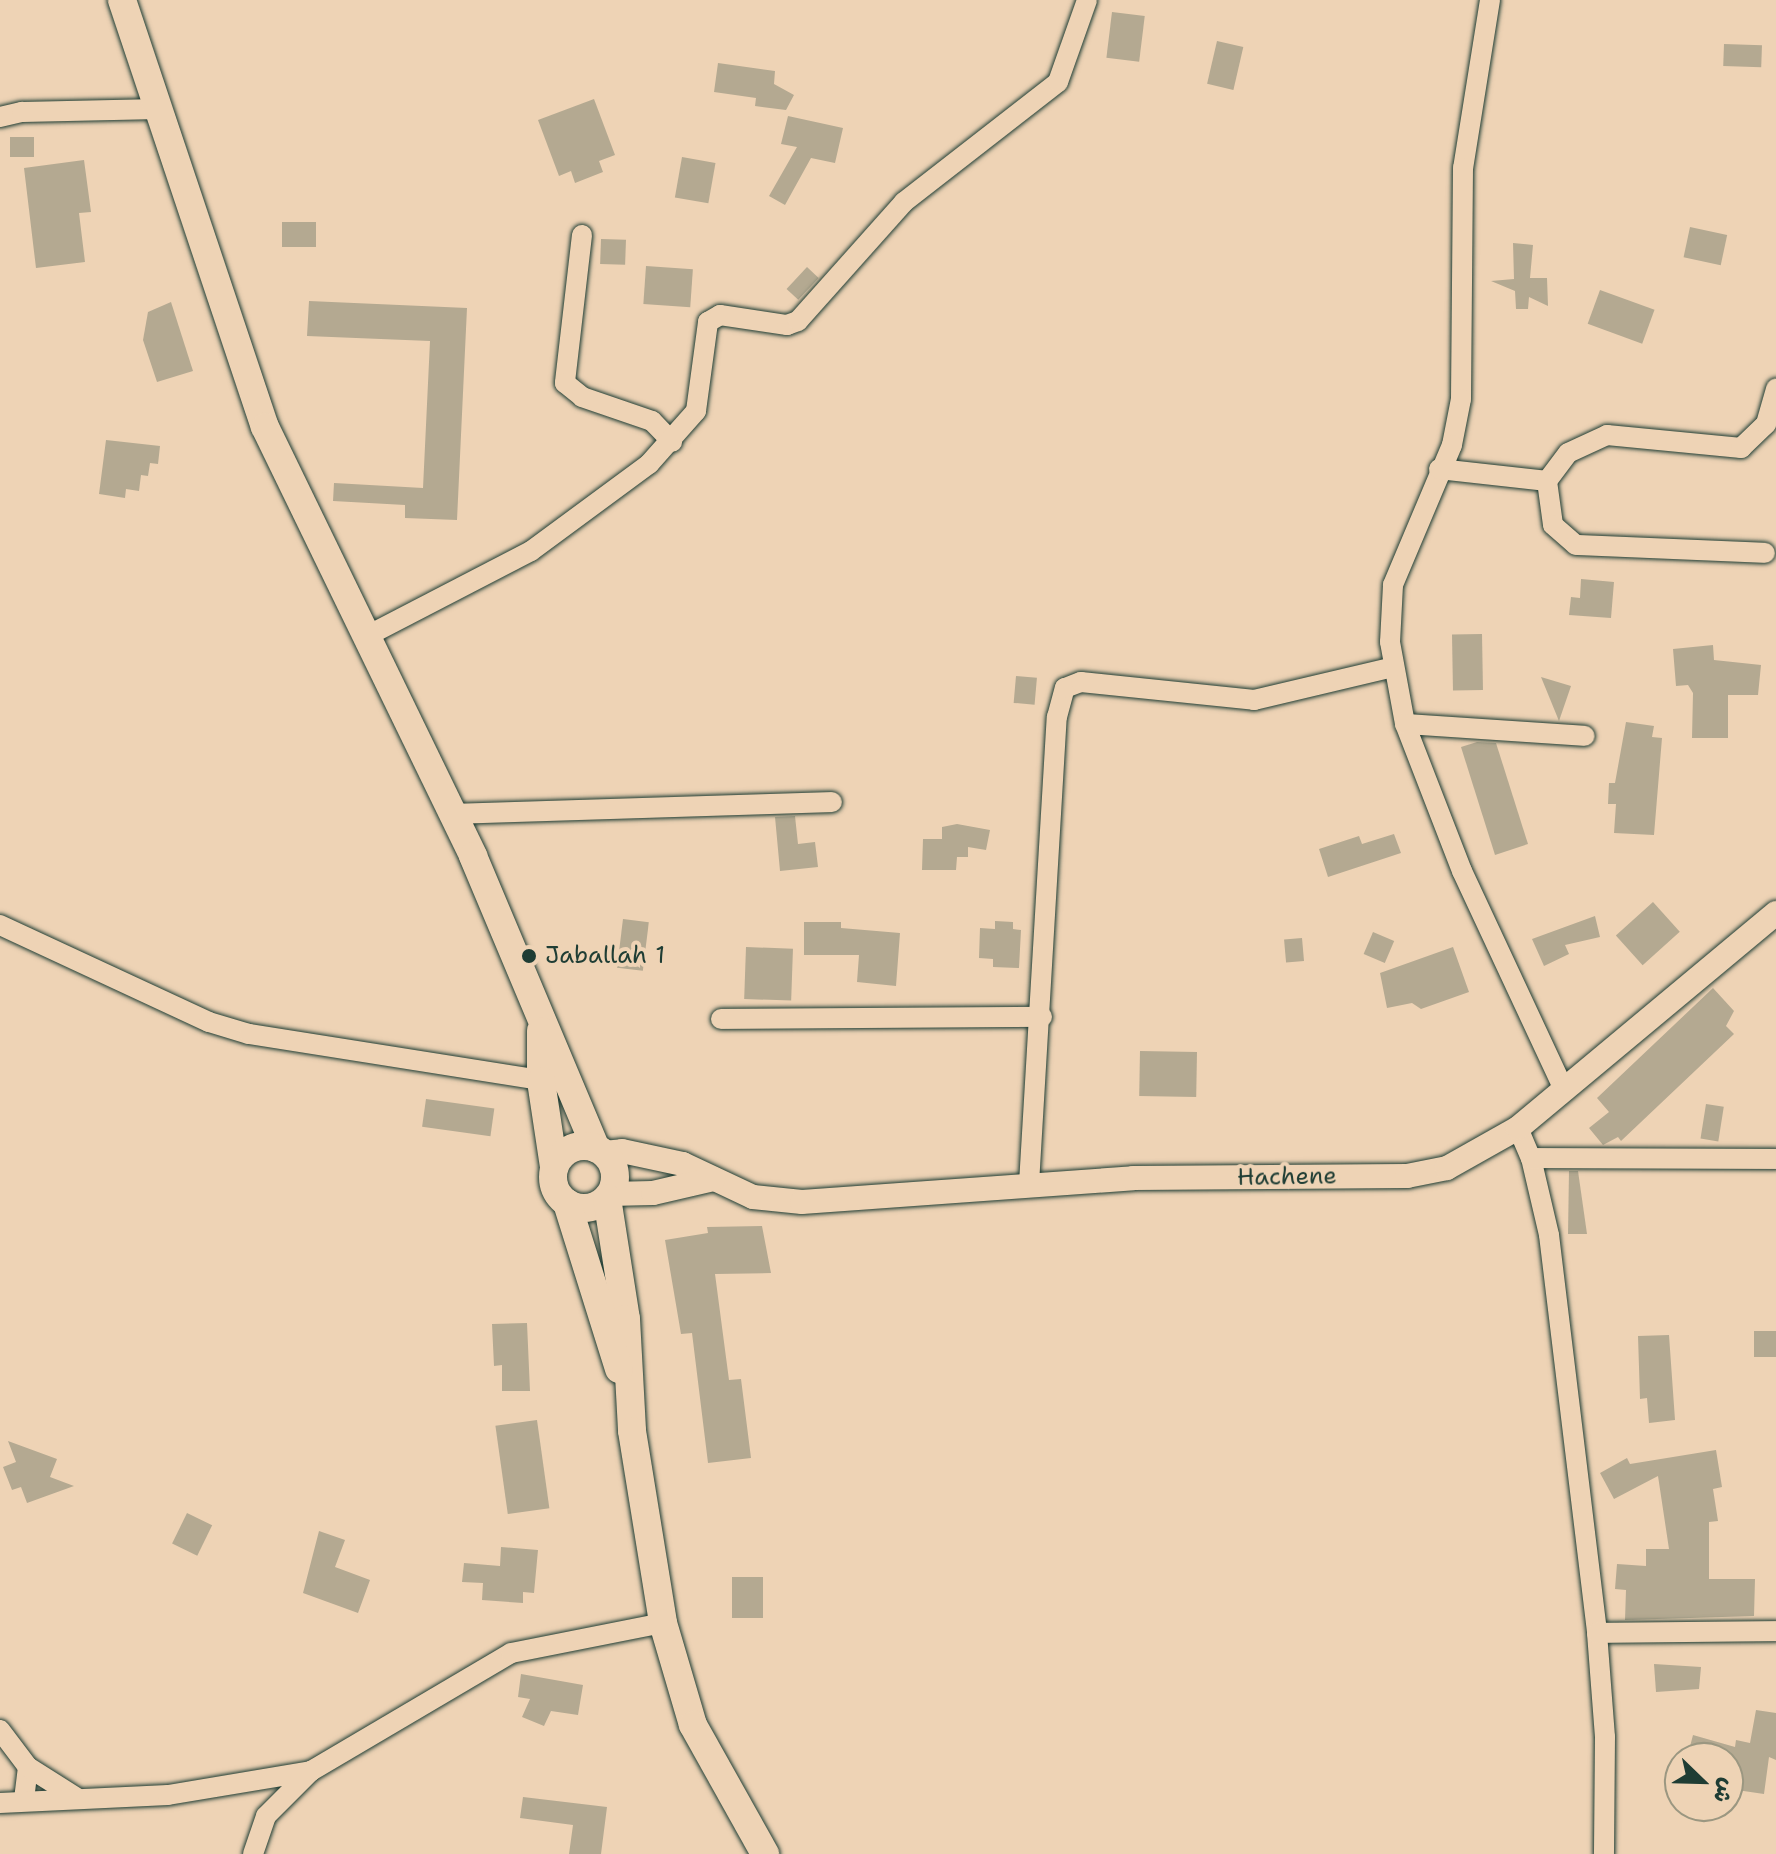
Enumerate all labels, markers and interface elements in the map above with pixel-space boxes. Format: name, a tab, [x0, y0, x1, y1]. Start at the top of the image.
place label: Jaballah 1	[545, 942, 665, 970]
marker: Jaballah 1	[520, 947, 538, 965]
street label: Hachene	[1237, 1162, 1337, 1192]
north arrow	[1664, 1742, 1744, 1822]
text: ش	[1707, 1774, 1743, 1808]

